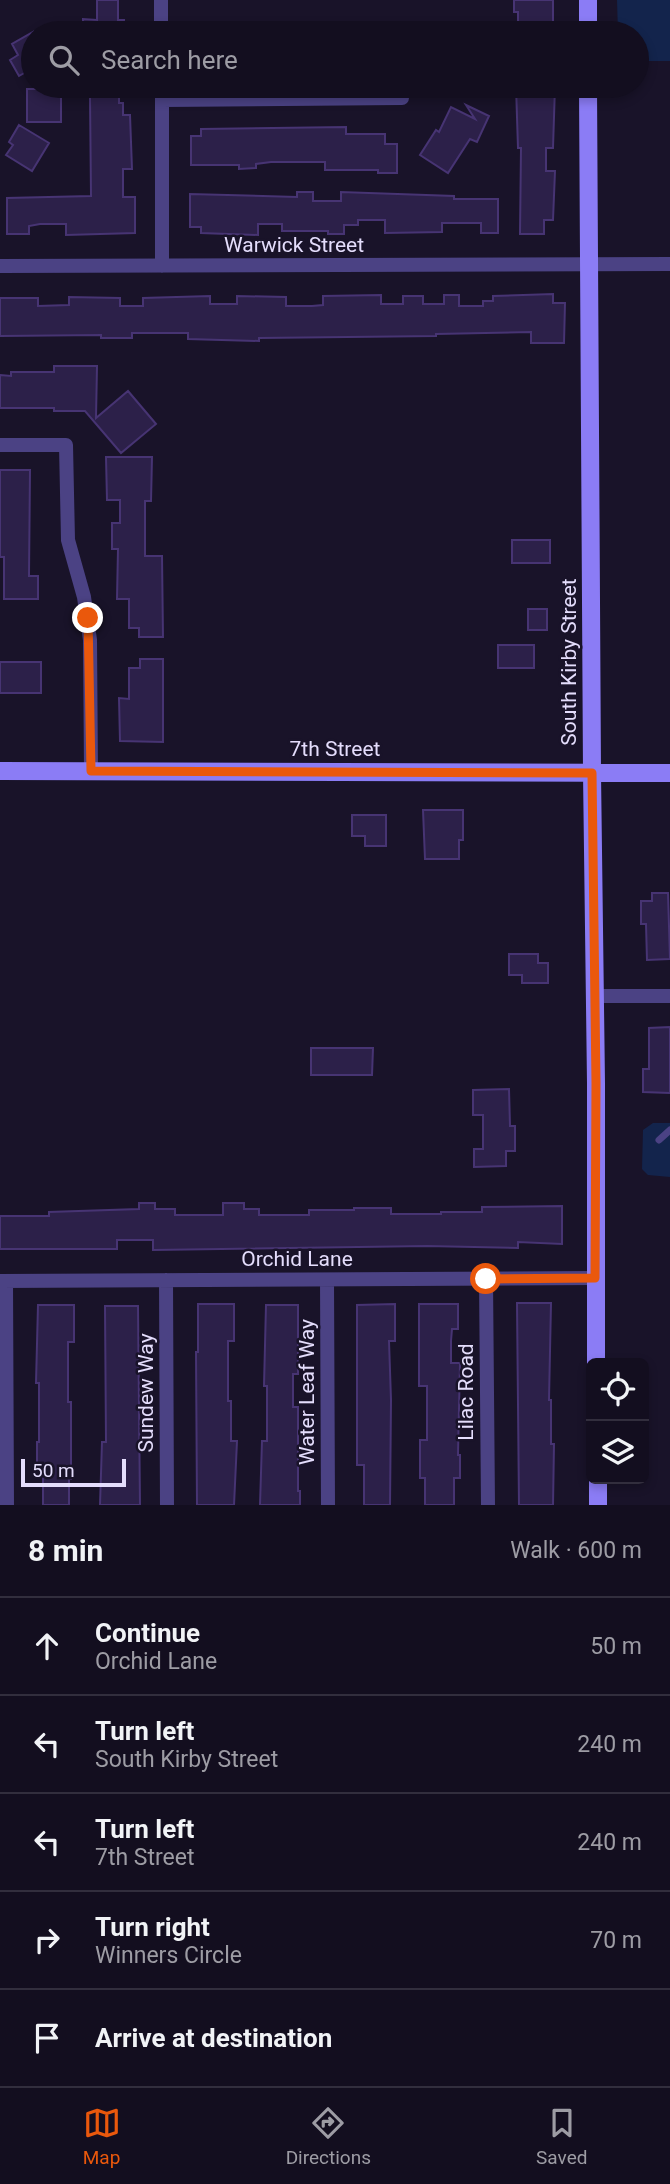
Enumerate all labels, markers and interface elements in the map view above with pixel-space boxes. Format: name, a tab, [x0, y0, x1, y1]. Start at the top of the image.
search box	[21, 21, 649, 98]
icon: search	[45, 41, 83, 79]
text: Search here	[101, 45, 238, 75]
street label: Warwick Street	[224, 233, 364, 257]
street label: South Kirby Street	[557, 578, 581, 746]
route end	[72, 602, 103, 633]
street label: 7th Street	[290, 737, 381, 761]
street label: Orchid Lane	[241, 1247, 353, 1271]
route start	[470, 1263, 501, 1294]
street label: Water Leaf Way	[295, 1319, 319, 1465]
street label: Sundew Way	[134, 1333, 158, 1453]
street label: Lilac Road	[454, 1343, 478, 1441]
map controls	[586, 1358, 649, 1484]
button: locate	[586, 1358, 649, 1421]
button: layers	[586, 1421, 649, 1484]
scale bar	[21, 1456, 126, 1488]
text: 50 m	[32, 1459, 75, 1482]
text: 8 min	[28, 1533, 103, 1568]
text: Walk · 600 m	[510, 1537, 642, 1564]
text: Continue	[95, 1618, 200, 1648]
icon: ahead	[28, 1627, 66, 1665]
text: 50 m	[590, 1633, 642, 1660]
text: Orchid Lane	[95, 1648, 217, 1675]
text: Turn left	[95, 1716, 194, 1746]
icon: left	[28, 1725, 66, 1763]
text: 240 m	[577, 1731, 642, 1758]
text: South Kirby Street	[95, 1746, 278, 1773]
text: Turn left	[95, 1814, 194, 1844]
icon: left	[28, 1823, 66, 1861]
text: 240 m	[577, 1829, 642, 1856]
text: 7th Street	[95, 1844, 195, 1871]
text: Turn right	[95, 1912, 210, 1942]
icon: right	[28, 1921, 66, 1959]
text: 70 m	[590, 1927, 642, 1954]
text: Winners Circle	[95, 1942, 242, 1969]
icon: arrive	[28, 2019, 66, 2057]
text: Arrive at destination	[95, 2023, 332, 2053]
tab: Map	[83, 2104, 121, 2169]
tab: Directions	[286, 2104, 371, 2169]
tab: Saved	[536, 2104, 587, 2169]

